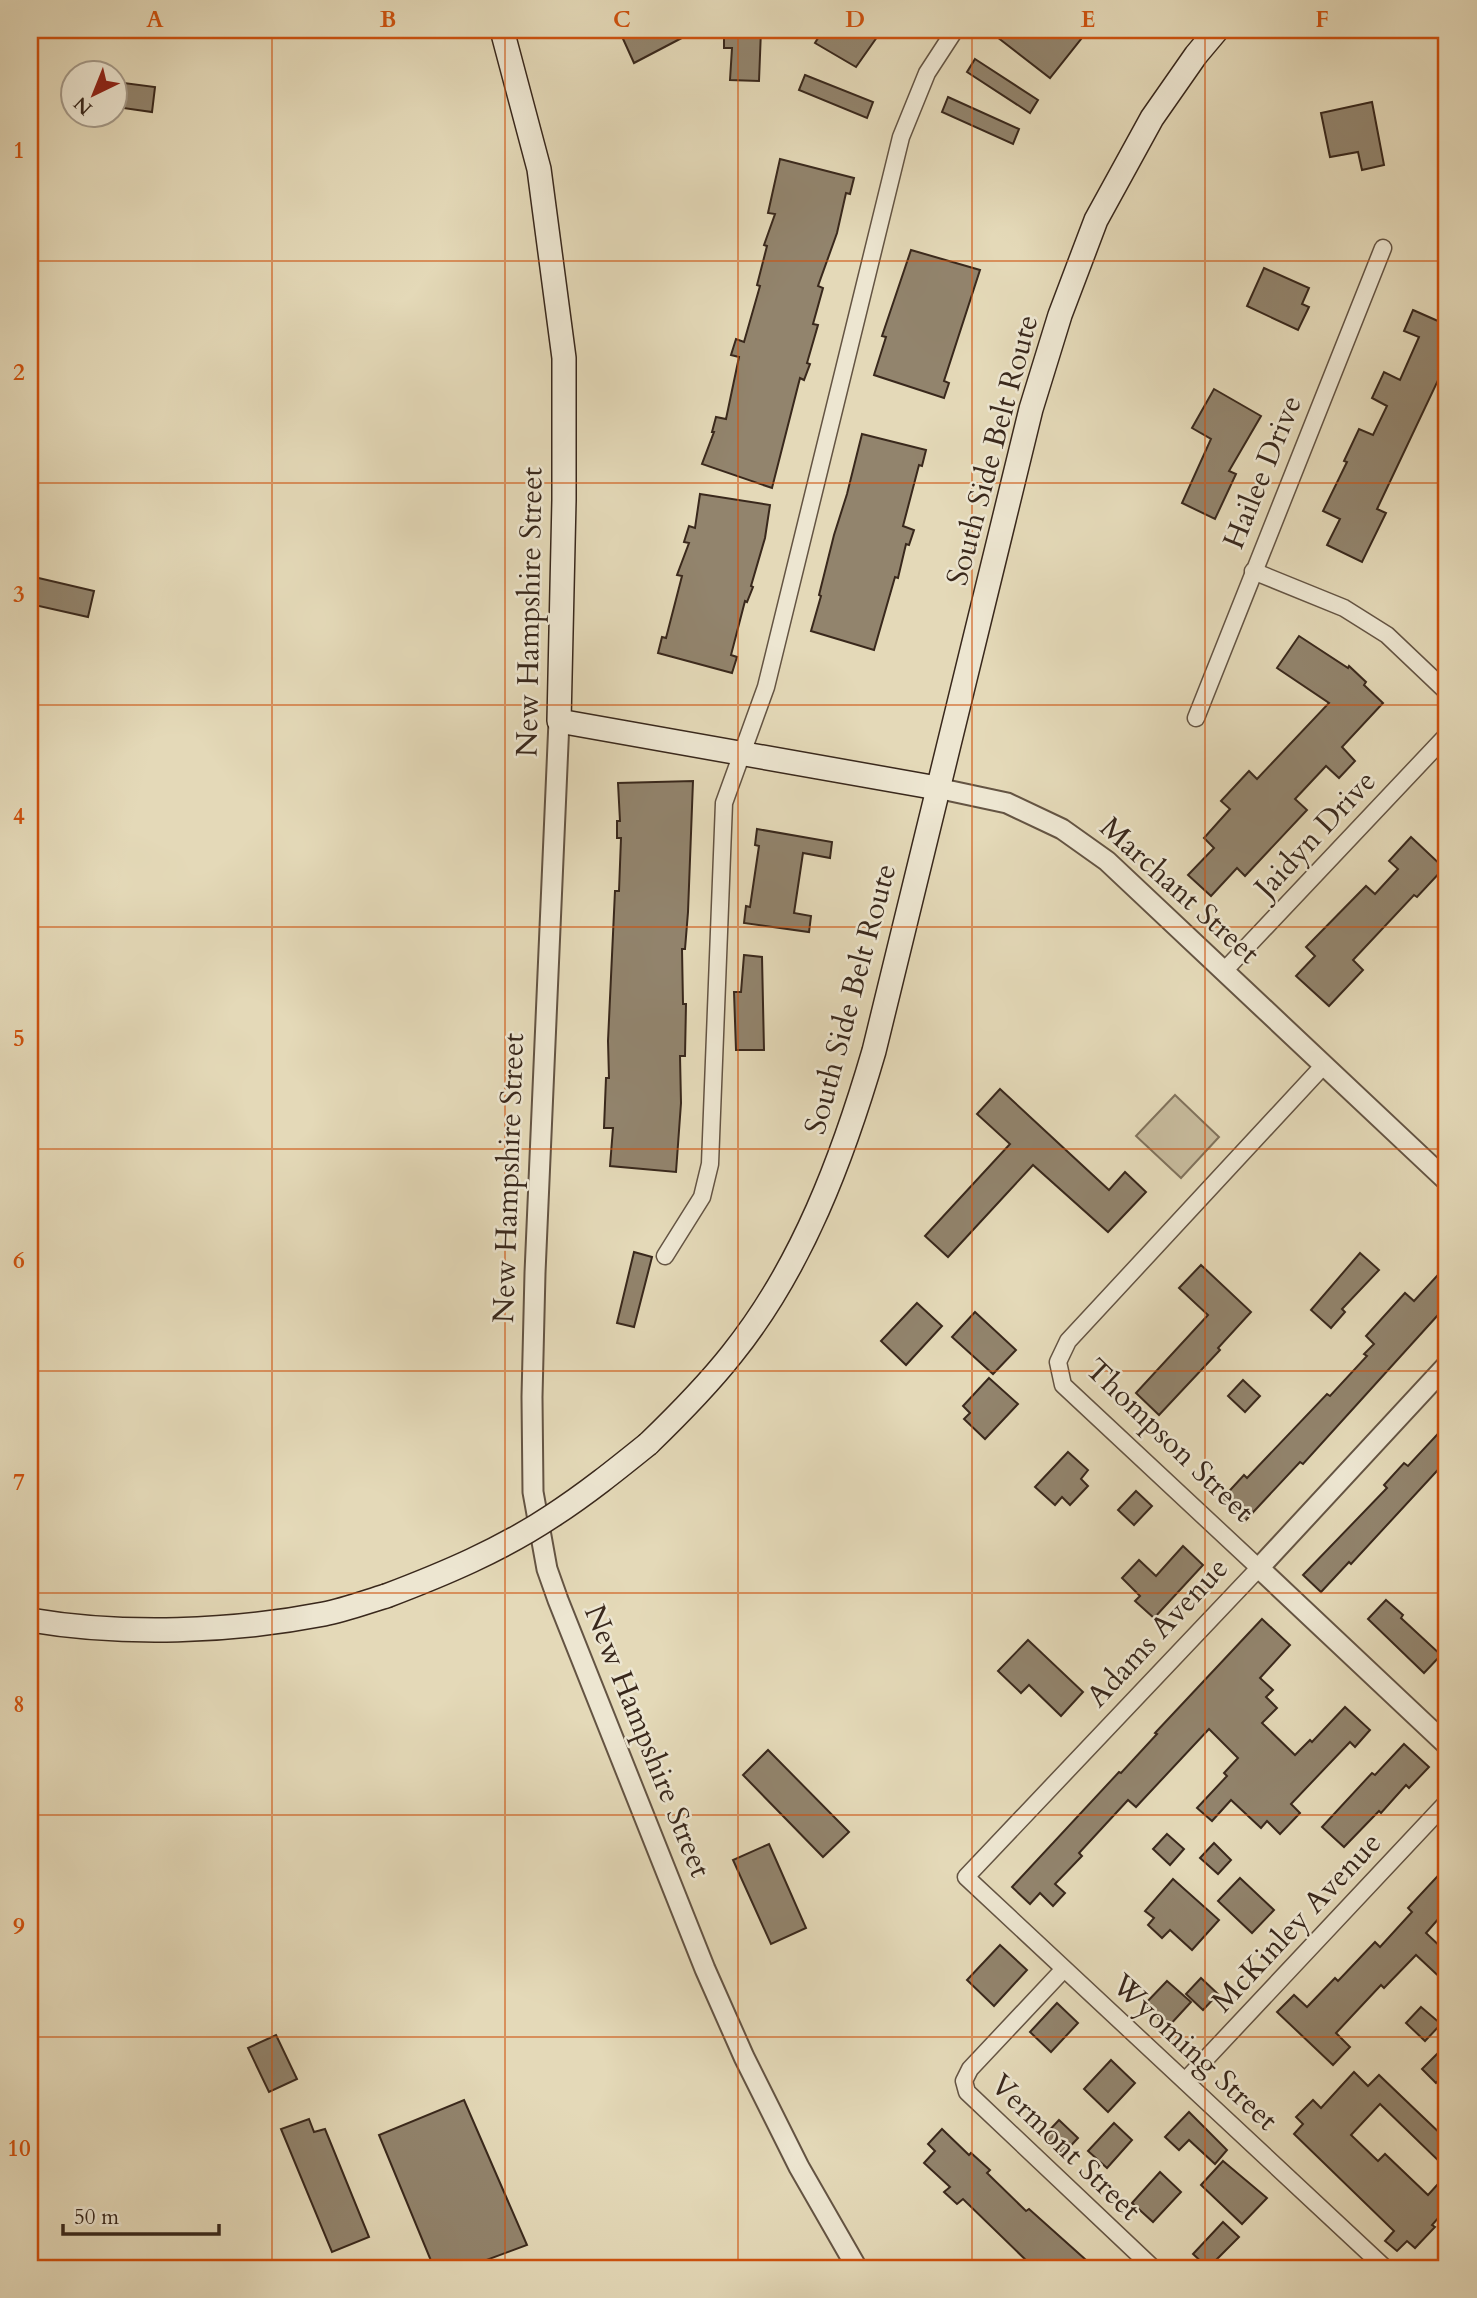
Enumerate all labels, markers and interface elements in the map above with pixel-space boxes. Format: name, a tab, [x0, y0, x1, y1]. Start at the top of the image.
text: A	[146, 4, 164, 35]
text: B	[380, 4, 396, 35]
text: C	[613, 4, 631, 35]
text: D	[845, 4, 865, 35]
text: E	[1081, 4, 1095, 35]
text: F	[1315, 4, 1329, 35]
north arrow	[60, 60, 130, 130]
text: N	[68, 90, 98, 121]
text: 1	[13, 135, 25, 166]
street label: South Side Belt Route	[937, 310, 1048, 590]
text: 2	[13, 357, 25, 388]
street label: Hailee Drive	[1213, 389, 1312, 555]
street label: New Hampshire Street	[506, 466, 553, 758]
text: 3	[13, 579, 25, 610]
street label: Jaidyn Drive	[1243, 761, 1385, 910]
text: 4	[13, 801, 25, 832]
street label: Marchant Street	[1091, 808, 1269, 974]
street label: South Side Belt Route	[795, 859, 906, 1139]
text: 5	[13, 1023, 25, 1054]
street label: New Hampshire Street	[483, 1032, 534, 1324]
text: 6	[13, 1245, 25, 1276]
street label: Thompson Street	[1076, 1349, 1263, 1532]
text: 7	[13, 1467, 25, 1498]
street label: Adams Avenue	[1077, 1549, 1237, 1716]
street label: New Hampshire Street	[574, 1599, 721, 1884]
text: 8	[13, 1689, 25, 1720]
street label: McKinley Avenue	[1202, 1823, 1391, 2021]
text: 9	[13, 1911, 25, 1942]
street label: Wyoming Street	[1102, 1964, 1287, 2140]
street label: Vermont Street	[981, 2065, 1150, 2230]
text: 10	[7, 2133, 31, 2164]
scale bar	[63, 2193, 219, 2237]
text: 50 m	[74, 2203, 119, 2232]

